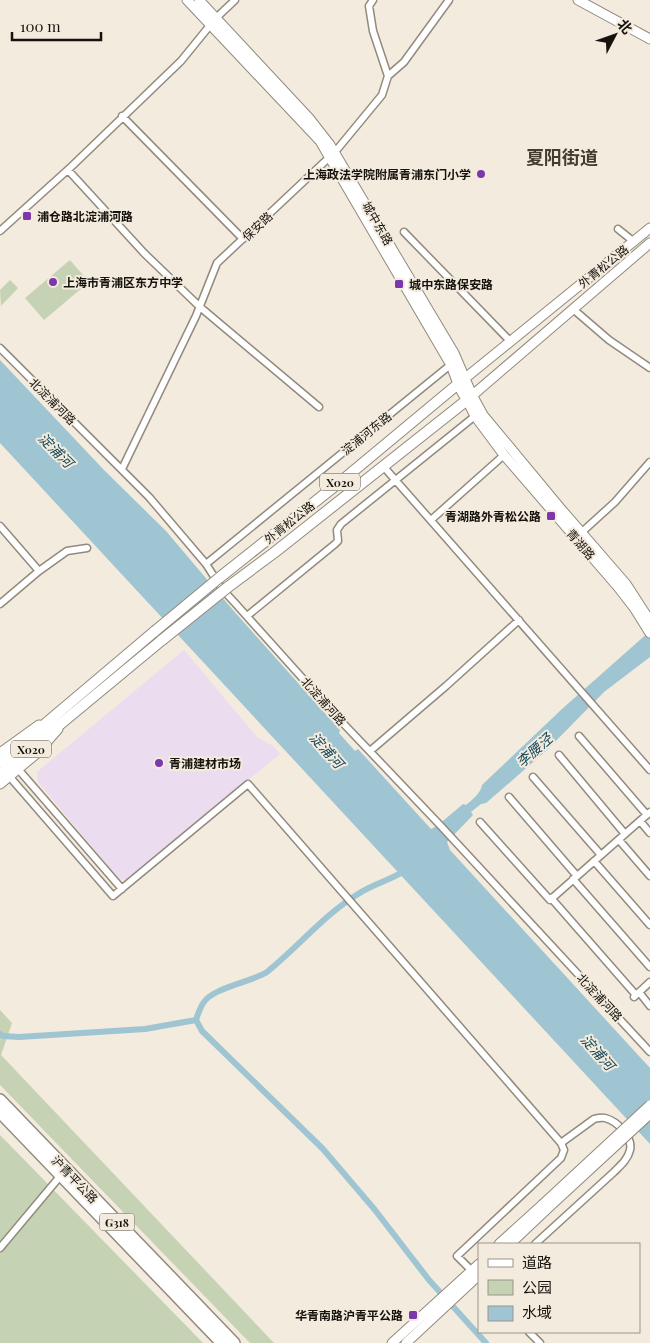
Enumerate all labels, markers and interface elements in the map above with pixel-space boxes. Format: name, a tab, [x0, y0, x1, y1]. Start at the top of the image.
scale bar	[12, 10, 101, 42]
north arrow	[590, 10, 640, 60]
text: 北	[613, 15, 637, 38]
text: 100 m	[20, 16, 61, 36]
district label: 夏阳街道	[526, 145, 598, 169]
place label: 上海政法学院附属青浦东门小学	[303, 166, 471, 182]
marker: 上海政法学院附属青浦东门小学	[475, 168, 487, 180]
street label: 城中东路	[359, 198, 397, 248]
place label: 浦仓路北淀浦河路	[37, 208, 133, 224]
street label: 保安路	[238, 208, 276, 244]
marker: 浦仓路北淀浦河路	[21, 210, 33, 222]
street label: 外青松公路	[575, 241, 631, 291]
place label: 上海市青浦区东方中学	[63, 274, 183, 290]
marker: 上海市青浦区东方中学	[47, 276, 59, 288]
place label: 城中东路保安路	[409, 276, 493, 292]
marker: 城中东路保安路	[393, 278, 405, 290]
street label: 北淀浦河路	[26, 374, 80, 428]
street label: 淀浦河东路	[338, 408, 394, 458]
water label: 淀浦河	[34, 428, 80, 474]
road number: X020	[320, 474, 360, 491]
street label: 外青松公路	[260, 497, 318, 547]
place label: 青湖路外青松公路	[445, 508, 541, 524]
marker: 青湖路外青松公路	[545, 510, 557, 522]
street label: 青湖路	[563, 525, 599, 563]
street label: 北淀浦河路	[298, 673, 350, 729]
water label: 淀浦河	[306, 728, 350, 774]
water label: 李腰泾	[512, 728, 557, 771]
road number: X020	[11, 741, 51, 758]
place label: 青浦建材市场	[169, 755, 241, 771]
marker: 青浦建材市场	[153, 757, 165, 769]
street label: 北淀浦河路	[574, 970, 626, 1024]
water label: 淀浦河	[577, 1030, 621, 1076]
street label: 沪青平公路	[48, 1152, 102, 1206]
road number: G318	[100, 1214, 134, 1230]
legend	[478, 1243, 640, 1333]
text: 道路	[522, 1252, 552, 1272]
text: 公园	[522, 1277, 552, 1297]
text: 水域	[522, 1302, 552, 1322]
place label: 华青南路沪青平公路	[295, 1307, 403, 1323]
marker: 华青南路沪青平公路	[407, 1309, 419, 1321]

